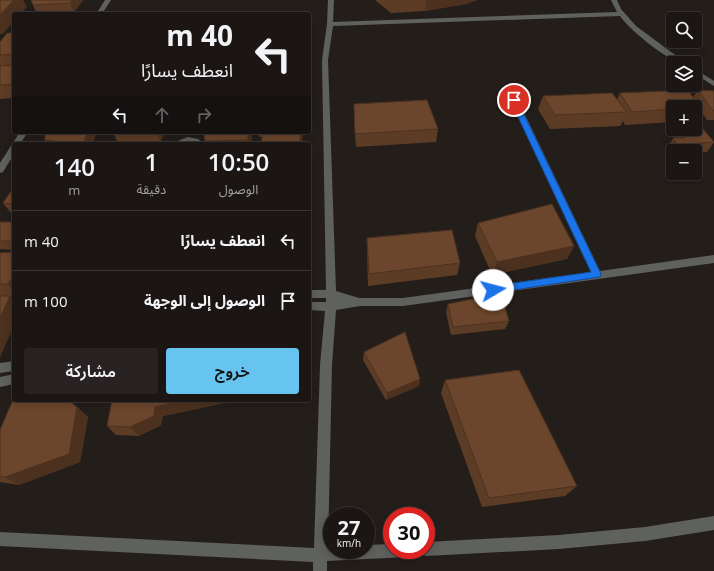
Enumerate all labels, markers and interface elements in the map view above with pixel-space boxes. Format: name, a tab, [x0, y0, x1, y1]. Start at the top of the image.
map controls	[666, 12, 702, 180]
button: search	[666, 12, 702, 48]
text: 40 m	[166, 16, 233, 54]
icon: left	[247, 28, 299, 80]
button: layers	[666, 56, 702, 92]
text: انعطف يسارًا	[141, 58, 233, 82]
pin	[497, 83, 531, 117]
icon: arrive	[503, 89, 525, 111]
button: +	[666, 100, 702, 136]
icon: left	[109, 104, 131, 126]
icon: ahead	[151, 104, 173, 126]
icon: right	[193, 104, 215, 126]
button: −	[666, 144, 702, 180]
text: 1	[145, 145, 158, 178]
text: 10:50	[208, 145, 269, 178]
text: 140	[54, 150, 95, 183]
text: دقيقة	[137, 180, 166, 198]
text: الوصول	[219, 180, 258, 198]
text: m	[68, 181, 80, 199]
text: انعطف يسارًا	[181, 230, 265, 250]
icon: left	[277, 230, 299, 252]
text: 40 m	[24, 231, 59, 251]
position arrow	[472, 269, 514, 311]
text: الوصول إلى الوجهة	[144, 290, 265, 310]
icon: arrive	[277, 290, 299, 312]
text: 100 m	[24, 291, 68, 311]
button: مشاركة	[24, 348, 158, 394]
button: خروج	[166, 348, 299, 394]
speed limit sign: 30	[383, 507, 435, 559]
text: 27	[338, 514, 360, 541]
text: km/h	[337, 536, 361, 550]

